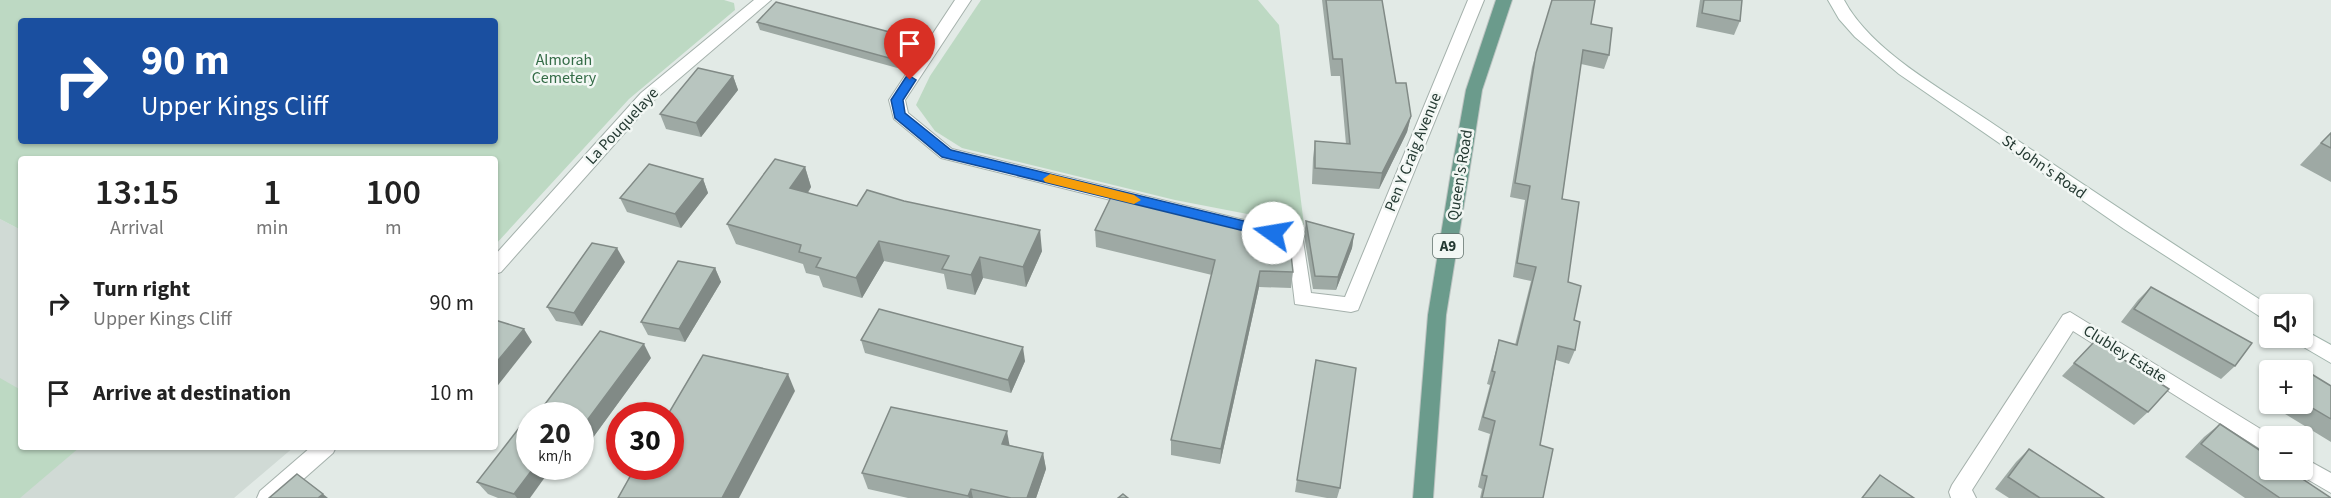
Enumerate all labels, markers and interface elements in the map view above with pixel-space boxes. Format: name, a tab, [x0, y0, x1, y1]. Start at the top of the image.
pin	[884, 18, 935, 80]
icon: arrive	[893, 27, 926, 60]
text: 90 m	[141, 31, 230, 91]
icon: right	[42, 42, 120, 120]
park label: Almorah Cemetery	[532, 49, 597, 89]
street label: La Pouquelaye	[580, 83, 664, 169]
text: Upper Kings Cliff	[141, 87, 328, 126]
street label: Pen Y Craig Avenue	[1379, 89, 1447, 215]
street label: Queen's Road	[1442, 128, 1478, 222]
street label: St John's Road	[1997, 130, 2091, 204]
text: 13:15	[95, 167, 179, 218]
text: 1	[263, 167, 281, 218]
text: 100	[365, 167, 421, 218]
position arrow	[1241, 201, 1305, 265]
text: Arrival	[110, 214, 164, 242]
text: min	[256, 214, 288, 242]
text: m	[385, 214, 401, 242]
road number: A9	[1433, 234, 1463, 258]
text: Turn right	[93, 273, 190, 305]
icon: right	[42, 287, 75, 320]
text: 90 m	[429, 287, 474, 319]
map controls	[2259, 294, 2313, 480]
button: sound	[2259, 294, 2313, 348]
text: Upper Kings Cliff	[93, 305, 232, 333]
street label: Clubley Estate	[2079, 320, 2171, 388]
button: +	[2259, 360, 2313, 414]
icon: arrive	[42, 377, 75, 410]
text: Arrive at destination	[93, 377, 291, 409]
text: 10 m	[429, 377, 474, 409]
speed limit sign: 30	[606, 402, 684, 480]
text: 20	[539, 412, 571, 455]
button: −	[2259, 426, 2313, 480]
text: km/h	[538, 446, 572, 467]

